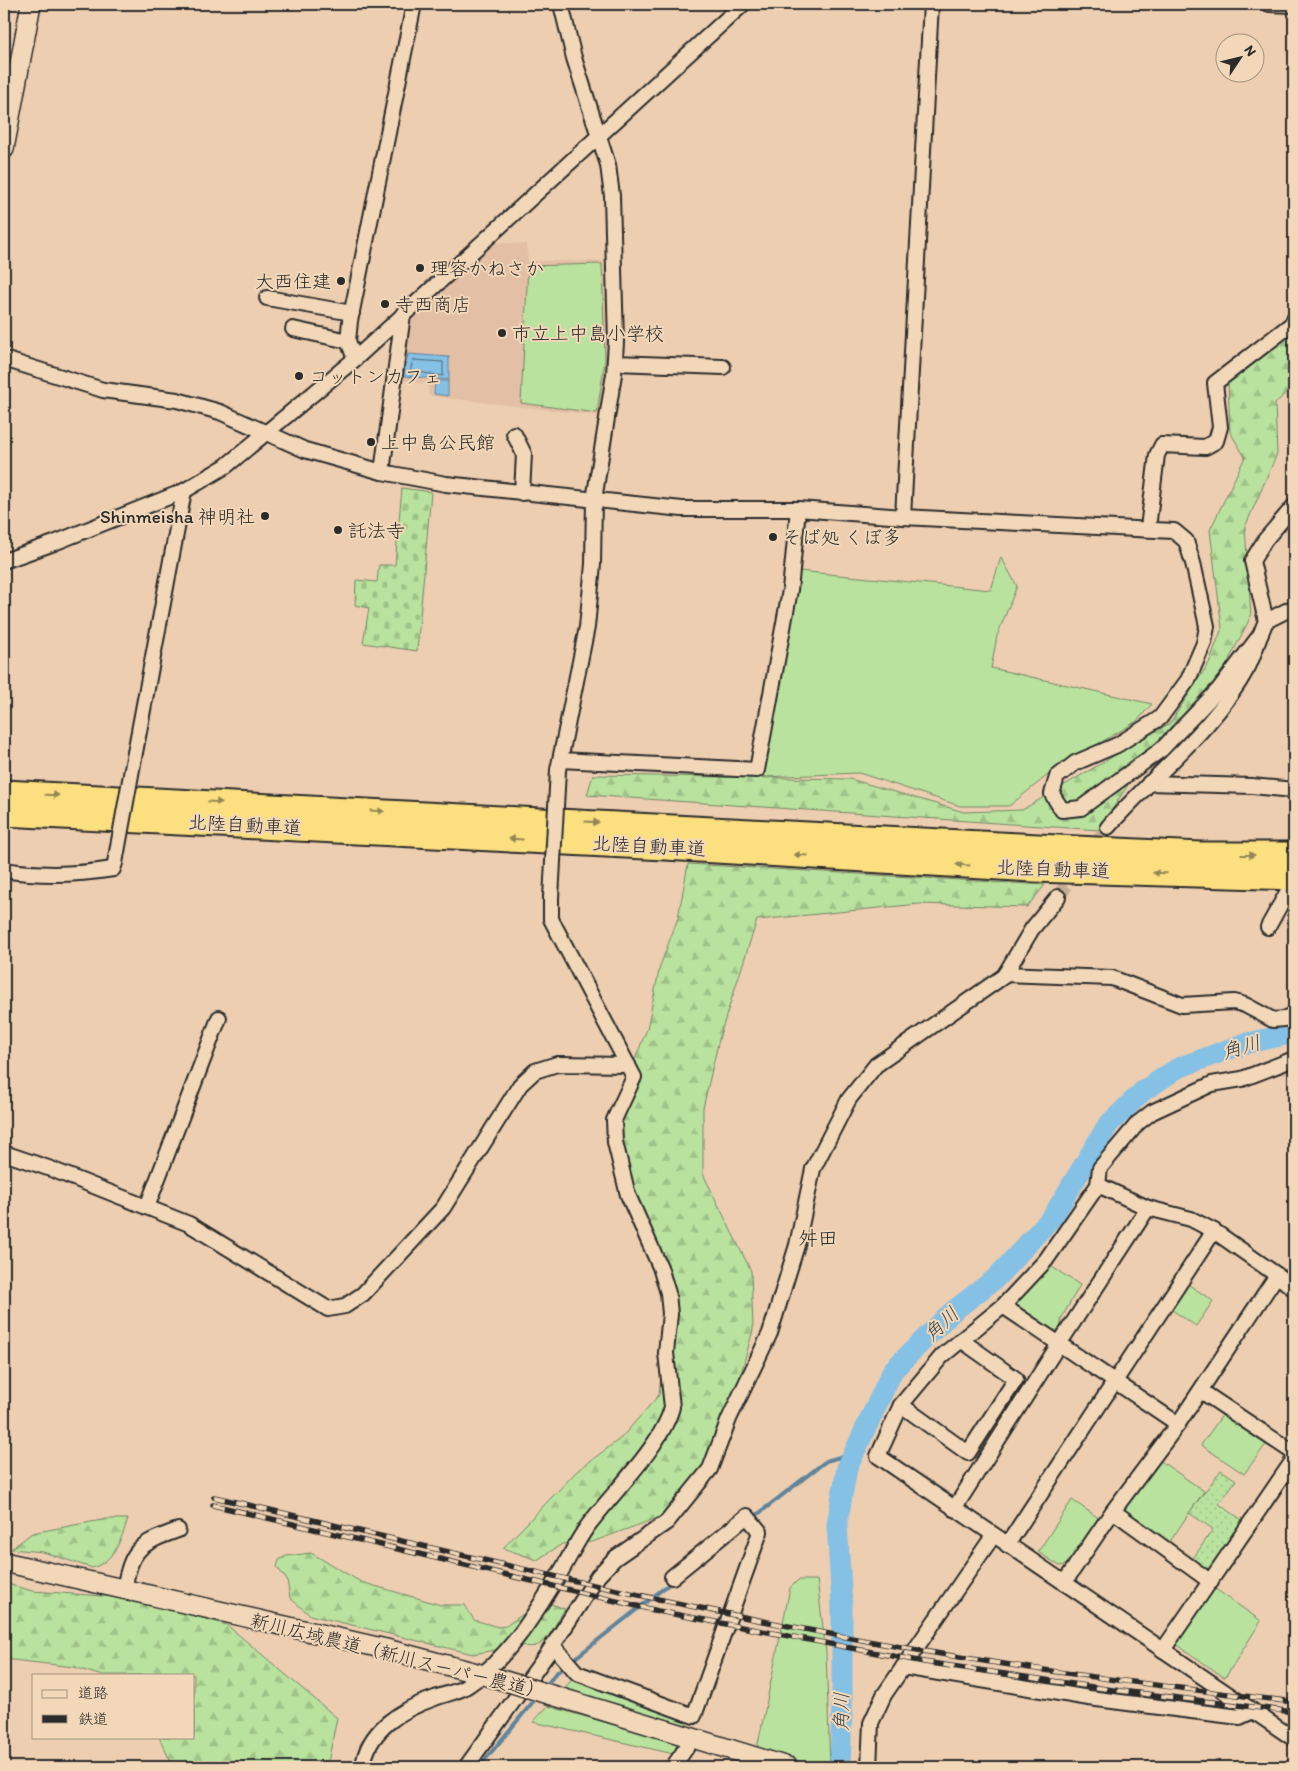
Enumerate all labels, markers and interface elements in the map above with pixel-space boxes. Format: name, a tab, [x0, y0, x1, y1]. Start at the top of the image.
north arrow	[1216, 32, 1266, 82]
text: N	[1241, 42, 1260, 60]
place label: 理容かねさか	[430, 257, 544, 280]
marker: 理容かねさか	[414, 262, 426, 274]
place label: 大西住建	[255, 270, 331, 293]
marker: 大西住建	[335, 275, 347, 287]
place label: 寺西商店	[395, 293, 471, 316]
marker: 寺西商店	[379, 298, 391, 310]
place label: 市立上中島小学校	[512, 322, 664, 345]
marker: 市立上中島小学校	[496, 327, 508, 339]
place label: コットンカフェ	[309, 365, 442, 388]
marker: コットンカフェ	[293, 370, 305, 382]
place label: 上中島公民館	[381, 431, 495, 454]
marker: 上中島公民館	[365, 436, 377, 448]
place label: Shinmeisha 神明社	[100, 505, 255, 528]
marker: Shinmeisha 神明社	[259, 510, 271, 522]
place label: 託法寺	[348, 519, 405, 542]
marker: 託法寺	[332, 524, 344, 536]
place label: そば処 くぼ多	[783, 526, 901, 549]
marker: そば処 くぼ多	[767, 531, 779, 543]
one-way arrow	[45, 791, 61, 799]
one-way arrow	[207, 799, 223, 807]
one-way arrow	[369, 807, 385, 815]
street label: 北陸自動車道	[187, 811, 303, 839]
one-way arrow	[584, 819, 600, 827]
street label: 北陸自動車道	[591, 832, 707, 860]
one-way arrow	[508, 835, 524, 843]
one-way arrow	[792, 851, 808, 859]
one-way arrow	[1240, 851, 1256, 859]
street label: 北陸自動車道	[996, 856, 1110, 882]
one-way arrow	[954, 860, 970, 868]
one-way arrow	[1152, 869, 1168, 877]
water label: 角川	[1218, 1030, 1264, 1064]
district label: 舛田	[798, 1226, 838, 1250]
water label: 角川	[918, 1302, 964, 1346]
street label: 新川広域農道（新川スーパー農道）	[248, 1608, 548, 1704]
legend	[32, 1674, 195, 1738]
text: 道路	[78, 1684, 108, 1702]
water label: 角川	[829, 1692, 853, 1732]
text: 鉄道	[78, 1710, 108, 1728]

